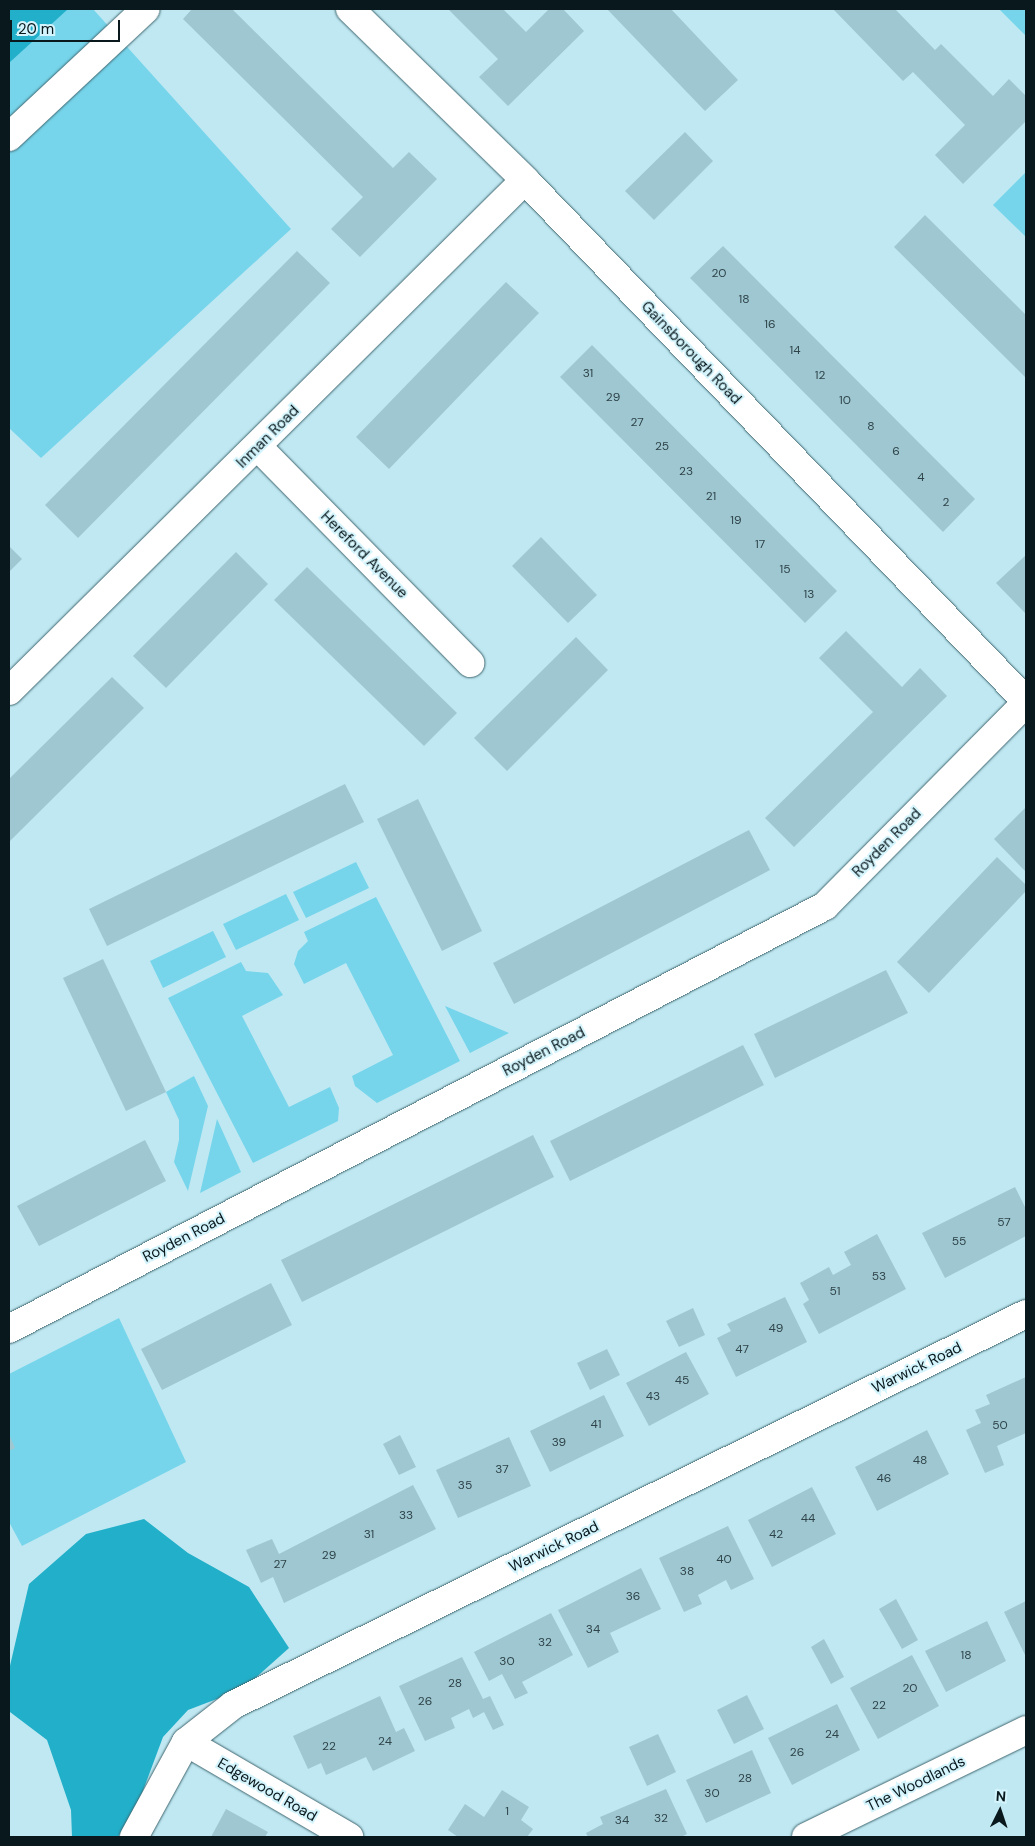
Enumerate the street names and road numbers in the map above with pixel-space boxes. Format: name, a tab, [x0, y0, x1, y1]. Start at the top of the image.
street label: Gainsborough Road	[637, 298, 745, 408]
street label: Inman Road	[233, 402, 303, 472]
street label: Hereford Avenue	[317, 508, 411, 602]
street label: Royden Road	[849, 805, 925, 881]
street label: Royden Road	[500, 1024, 588, 1080]
street label: Royden Road	[140, 1210, 228, 1266]
street label: Warwick Road	[869, 1339, 965, 1397]
street label: Warwick Road	[506, 1518, 602, 1576]
street label: The Woodlands	[864, 1752, 968, 1816]
street label: Edgewood Road	[214, 1754, 320, 1826]

